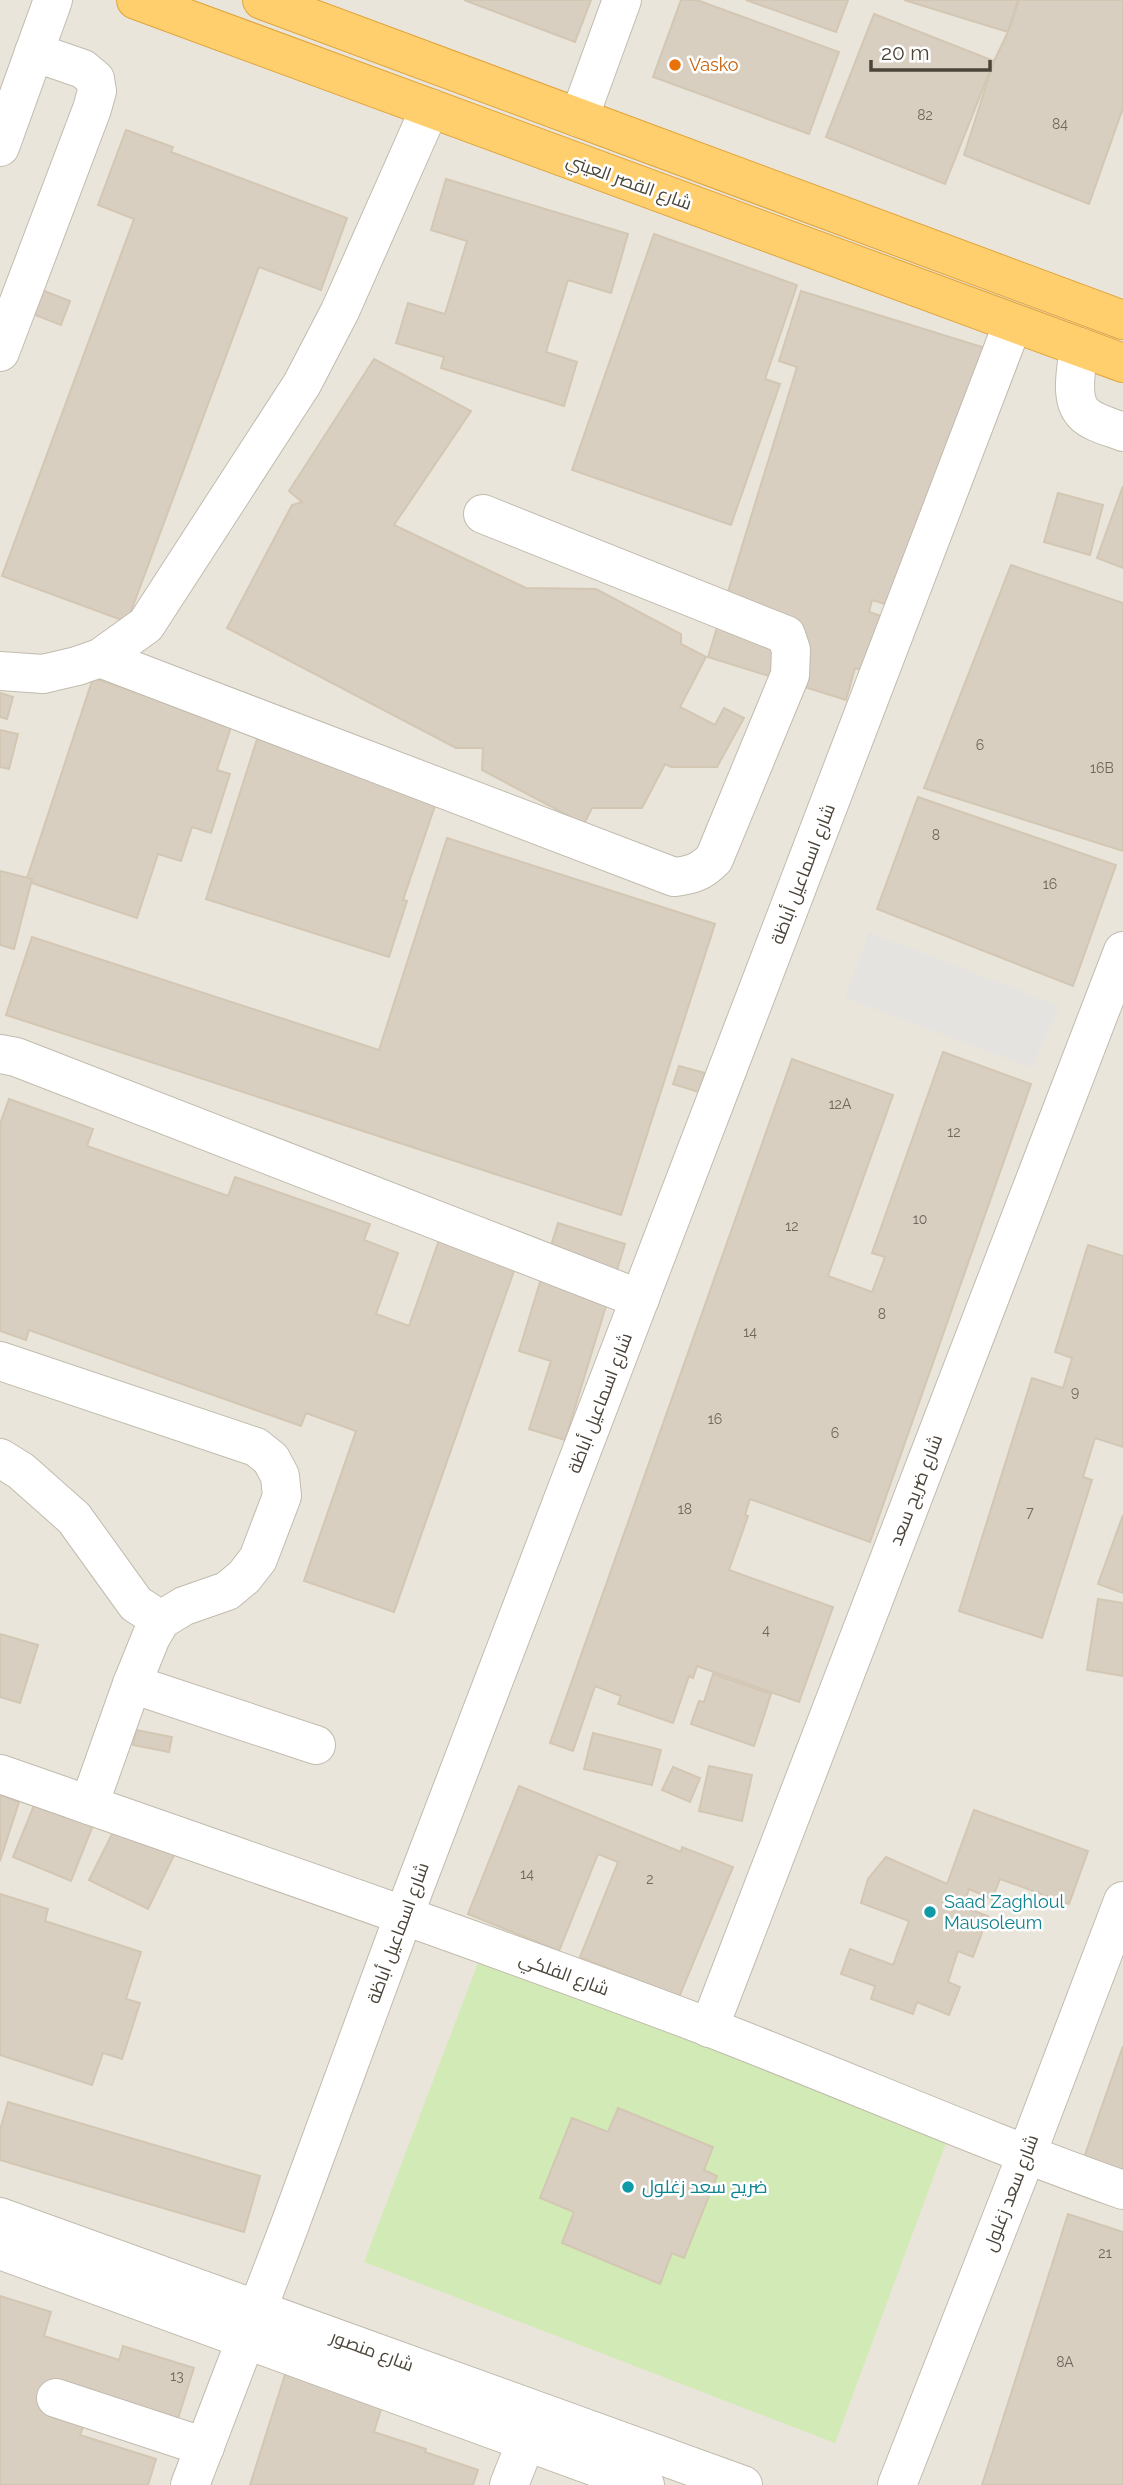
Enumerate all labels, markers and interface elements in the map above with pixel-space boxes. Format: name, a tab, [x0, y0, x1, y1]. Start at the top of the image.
scale bar	[871, 28, 990, 72]
text: 20 m	[881, 40, 929, 65]
place label: Vasko	[689, 54, 739, 75]
marker: Vasko	[667, 57, 683, 73]
house number: 82	[917, 107, 933, 123]
house number: 84	[1052, 116, 1068, 132]
street label: شارع القصر العيني	[562, 149, 695, 218]
house number: 6	[976, 737, 984, 753]
house number: 16B	[1090, 760, 1114, 776]
street label: شارع اسماعيل أباظة	[766, 801, 841, 948]
house number: 8	[932, 827, 940, 843]
house number: 16	[1043, 876, 1057, 892]
house number: 12A	[829, 1096, 852, 1112]
house number: 12	[947, 1124, 961, 1140]
house number: 10	[913, 1211, 927, 1227]
house number: 12	[785, 1218, 799, 1234]
house number: 8	[878, 1306, 886, 1322]
house number: 14	[743, 1324, 757, 1340]
street label: شارع اسماعيل أباظة	[563, 1330, 638, 1477]
house number: 9	[1071, 1384, 1079, 1400]
house number: 16	[708, 1411, 722, 1427]
house number: 6	[831, 1425, 839, 1441]
street label: شارع ضريح سعد	[885, 1431, 948, 1549]
house number: 18	[678, 1501, 692, 1517]
house number: 7	[1026, 1504, 1034, 1520]
house number: 4	[762, 1622, 770, 1638]
street label: شارع اسماعيل أباظة	[362, 1859, 435, 2007]
house number: 14	[520, 1866, 534, 1882]
house number: 2	[646, 1871, 654, 1887]
place label: Saad Zaghloul Mausoleum	[944, 1891, 1064, 1933]
marker: Saad Zaghloul Mausoleum	[922, 1904, 938, 1920]
street label: شارع الفلكي	[515, 1948, 612, 2003]
street label: شارع سعد زغلول	[979, 2131, 1044, 2255]
place label: ضريح سعد زغلول	[642, 2176, 768, 2199]
marker: ضريح سعد زغلول	[620, 2179, 636, 2195]
house number: 21	[1098, 2245, 1112, 2261]
street label: شارع منصور	[326, 2325, 417, 2377]
house number: 8A	[1056, 2354, 1074, 2370]
house number: 13	[170, 2368, 184, 2384]

